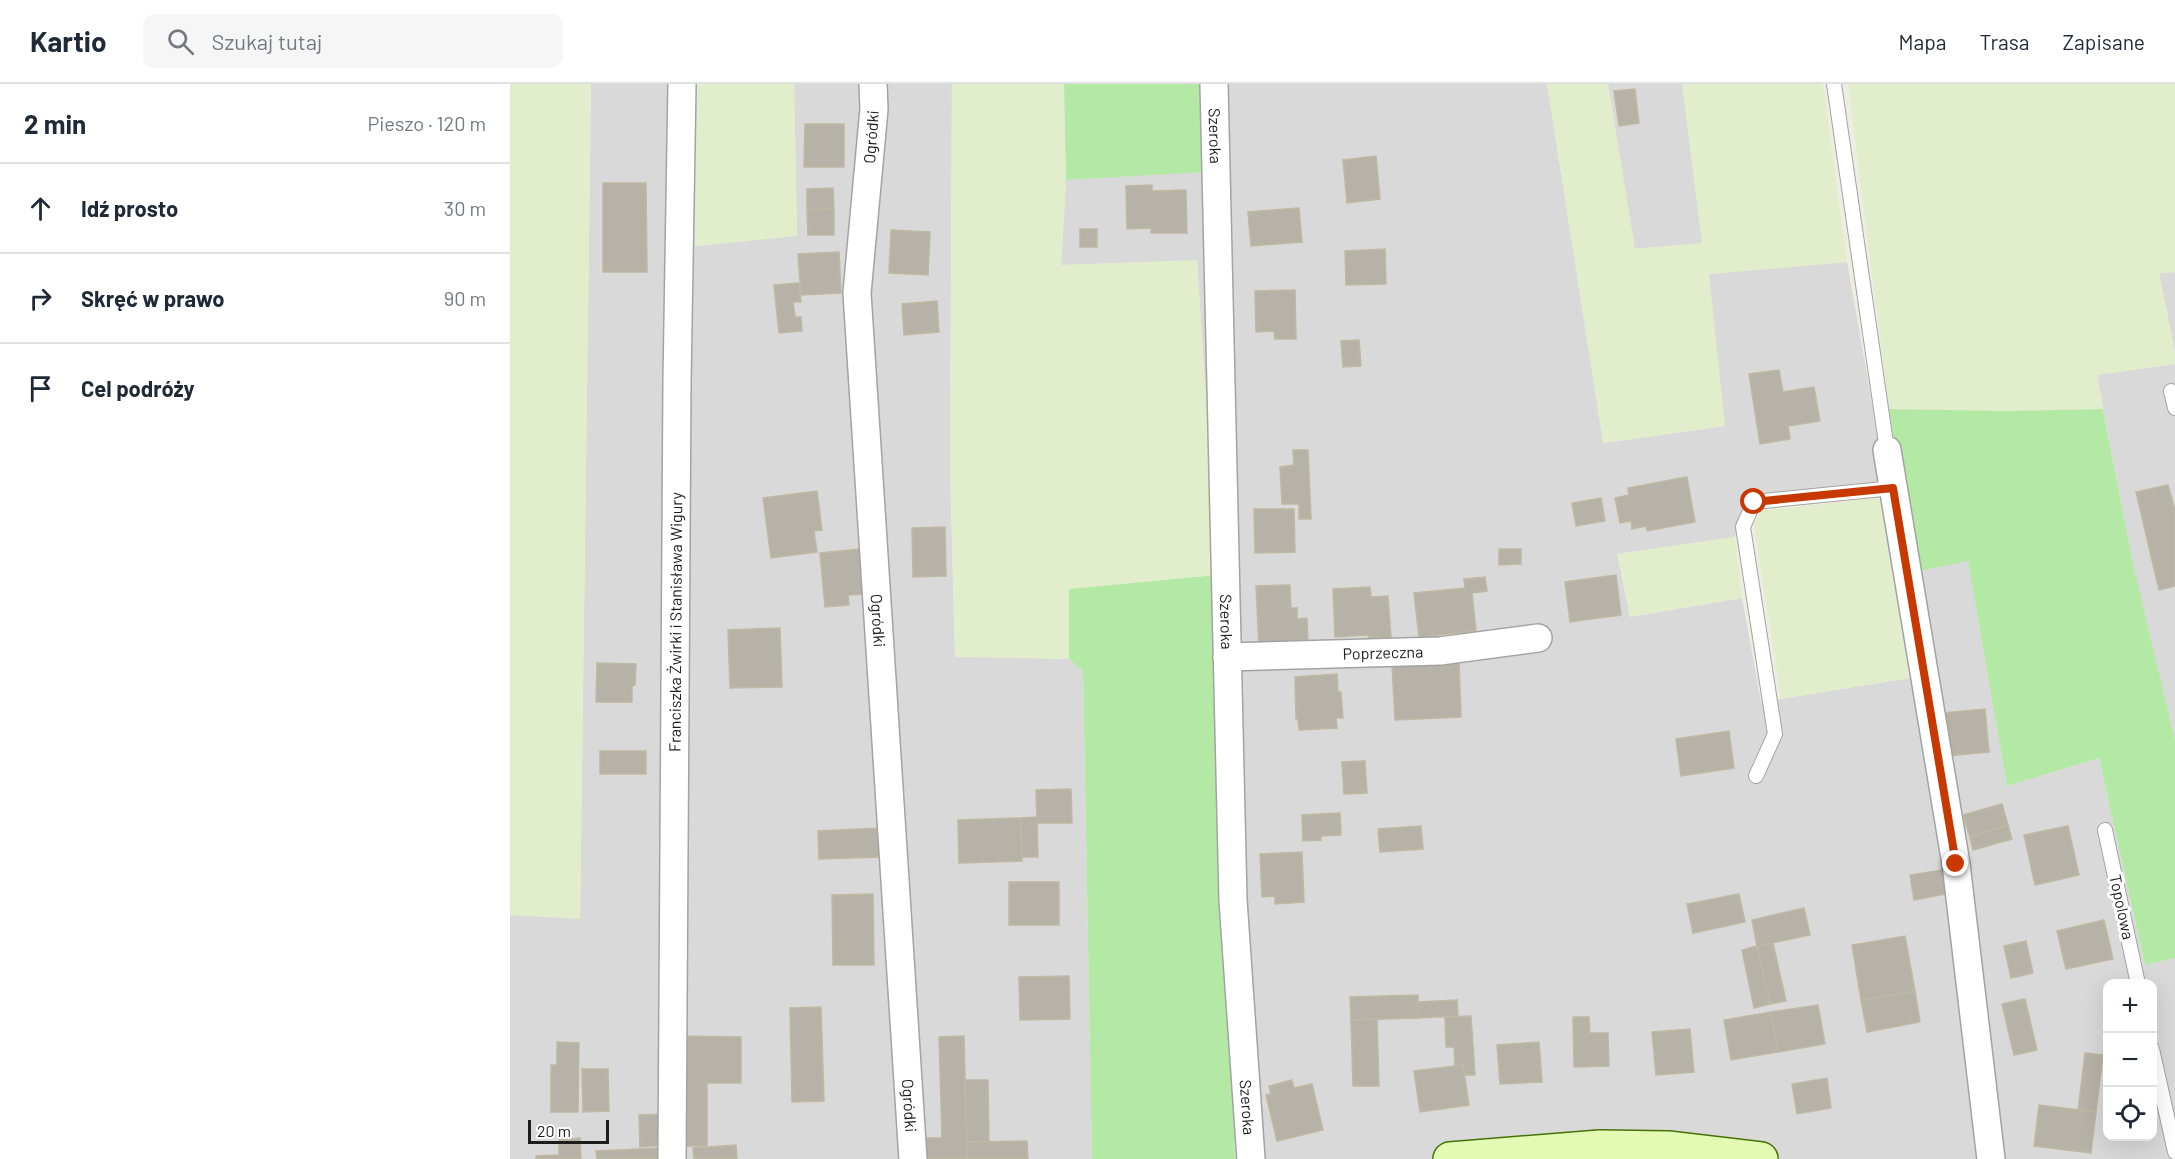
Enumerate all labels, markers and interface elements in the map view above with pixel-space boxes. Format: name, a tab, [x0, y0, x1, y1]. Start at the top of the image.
search box	[143, 14, 563, 68]
text: Kartio	[30, 24, 107, 58]
icon: search	[164, 25, 197, 58]
text: Szukaj tutaj	[212, 28, 322, 54]
text: Mapa	[1899, 29, 1947, 54]
text: Trasa	[1980, 29, 2030, 54]
text: Zapisane	[2063, 29, 2145, 54]
text: 2 min	[24, 108, 86, 139]
street label: Szeroka	[1206, 108, 1226, 164]
street label: Ogródki	[859, 110, 882, 164]
text: Pieszo · 120 m	[367, 111, 486, 135]
icon: ahead	[24, 192, 57, 225]
text: Idź prosto	[81, 195, 178, 221]
text: 30 m	[444, 196, 486, 220]
icon: right	[24, 282, 57, 315]
text: Skręć w prawo	[81, 285, 225, 311]
text: 90 m	[444, 286, 486, 310]
icon: arrive	[24, 372, 57, 405]
text: Cel podróży	[81, 375, 195, 401]
route start	[1740, 488, 1766, 514]
street label: Franciszka Żwirki i Stanisława Wigury	[665, 491, 685, 752]
street label: Ogródki	[867, 593, 890, 648]
street label: Szeroka	[1217, 594, 1237, 650]
street label: Poprzeczna	[1342, 641, 1423, 663]
route end	[1942, 850, 1968, 876]
street label: Topolowa	[2106, 873, 2139, 941]
map controls	[2103, 979, 2157, 1141]
button: +	[2103, 979, 2157, 1033]
button: −	[2103, 1033, 2157, 1087]
street label: Ogródki	[899, 1078, 921, 1133]
street label: Szeroka	[1237, 1079, 1259, 1136]
button: locate	[2103, 1087, 2157, 1141]
scale bar	[528, 1117, 609, 1144]
text: 20 m	[537, 1121, 571, 1140]

